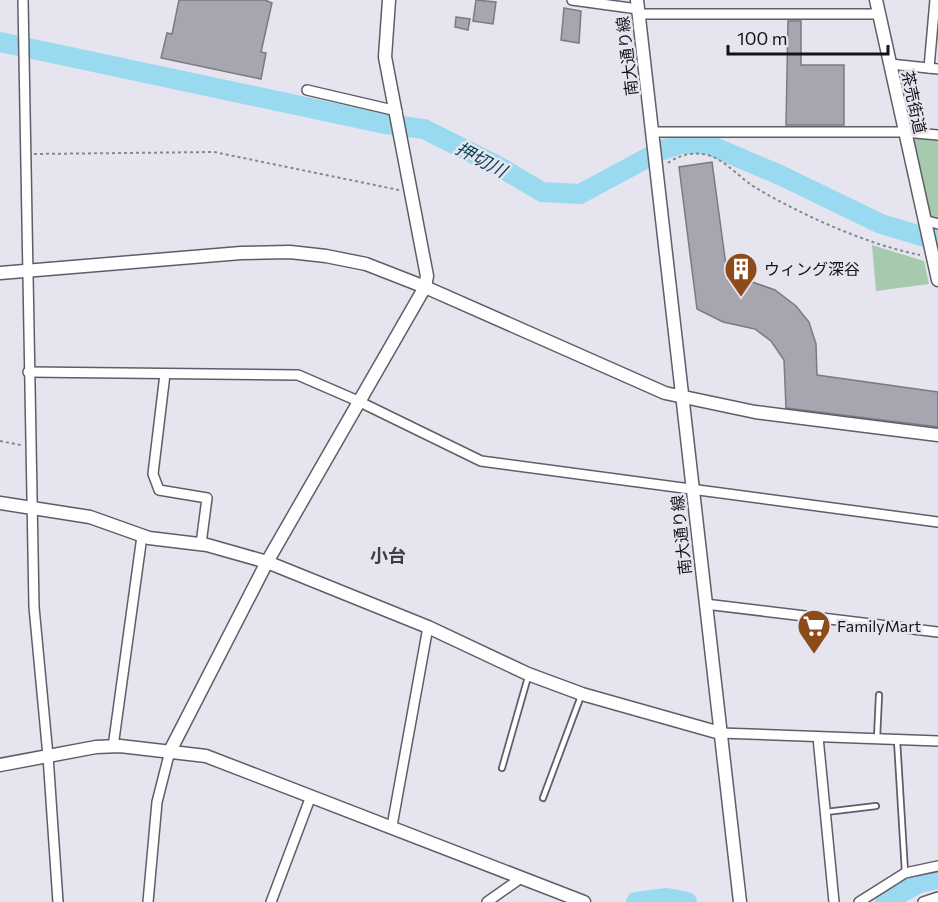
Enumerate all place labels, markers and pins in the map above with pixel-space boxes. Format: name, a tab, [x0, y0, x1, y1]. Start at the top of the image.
building icon: ウィング深谷	[723, 251, 759, 298]
place label: ウィング深谷	[764, 259, 860, 278]
supermarket icon: FamilyMart	[796, 608, 832, 655]
place label: FamilyMart	[837, 616, 922, 635]

